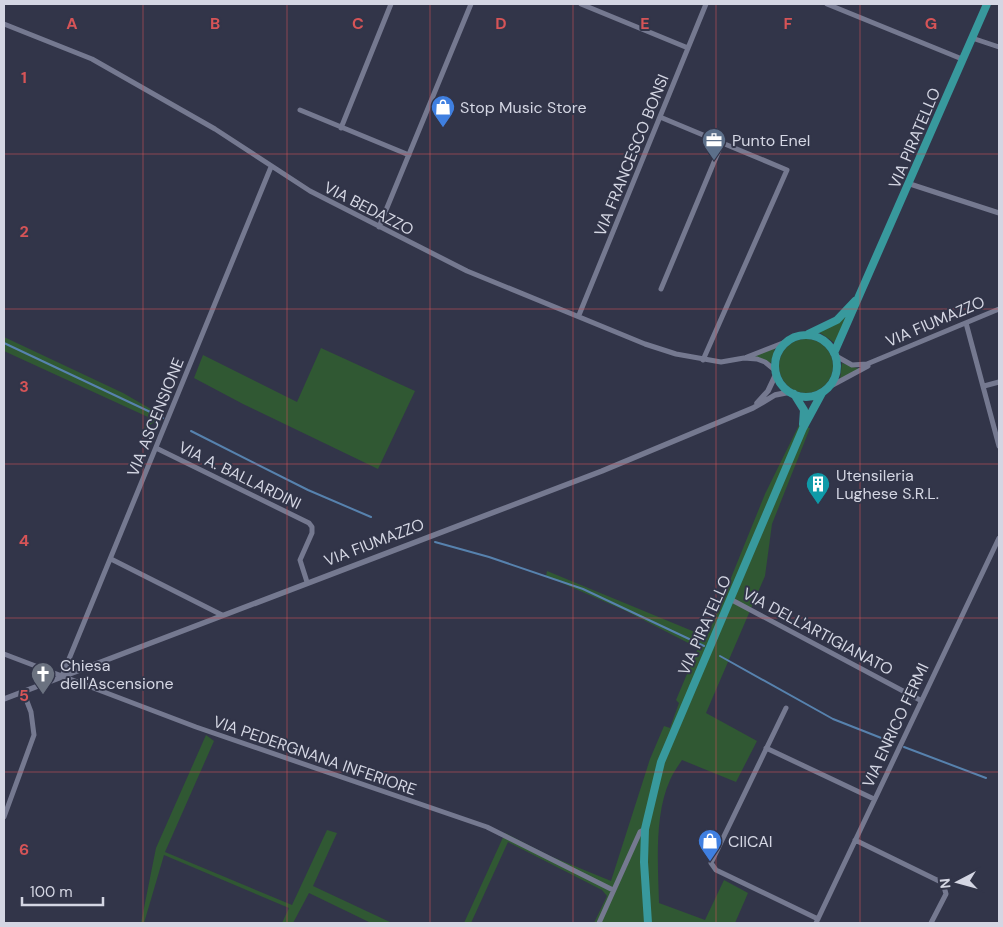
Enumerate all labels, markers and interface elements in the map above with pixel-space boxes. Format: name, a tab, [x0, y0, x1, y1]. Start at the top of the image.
text: A	[66, 13, 78, 34]
text: B	[210, 13, 220, 34]
text: C	[352, 13, 364, 34]
text: D	[495, 13, 507, 34]
text: E	[640, 13, 650, 34]
text: F	[784, 13, 793, 34]
text: G	[925, 13, 937, 34]
text: 1	[21, 67, 27, 88]
street label: VIA FRANCESCO BONSI	[589, 71, 674, 239]
street label: VIA PIRATELLO	[884, 85, 945, 192]
shop icon: Stop Music Store	[430, 94, 456, 128]
place label: Stop Music Store	[460, 97, 587, 118]
office icon: Punto Enel	[701, 127, 727, 161]
place label: Punto Enel	[732, 130, 810, 151]
street label: VIA BEDAZZO	[320, 177, 417, 240]
text: 2	[19, 221, 29, 242]
street label: VIA FIUMAZZO	[883, 291, 988, 352]
street label: VIA ASCENSIONE	[122, 355, 189, 480]
text: 3	[19, 376, 29, 397]
street label: VIA A. BALLARDINI	[175, 437, 305, 514]
place label: Utensileria Lughese S.R.L.	[836, 465, 939, 504]
building icon: Utensileria Lughese S.R.L.	[805, 471, 831, 505]
street label: VIA FIUMAZZO	[321, 514, 427, 571]
text: 4	[19, 530, 29, 551]
street label: VIA PIRATELLO	[673, 572, 736, 679]
street label: VIA DELL'ARTIGIANATO	[739, 583, 897, 680]
place label: Chiesa dell'Ascensione	[60, 655, 174, 694]
street label: VIA ENRICO FERMI	[857, 660, 934, 791]
church icon: Chiesa dell'Ascensione	[30, 661, 56, 695]
text: 5	[19, 685, 29, 706]
street label: VIA PEDERGNANA INFERIORE	[210, 711, 419, 800]
shop icon: CIICAI	[697, 828, 723, 862]
place label: CIICAI	[728, 831, 773, 852]
text: 6	[19, 839, 29, 860]
north arrow	[933, 857, 983, 907]
scale bar	[22, 874, 104, 906]
text: N	[936, 877, 955, 889]
text: 100 m	[30, 882, 73, 902]

